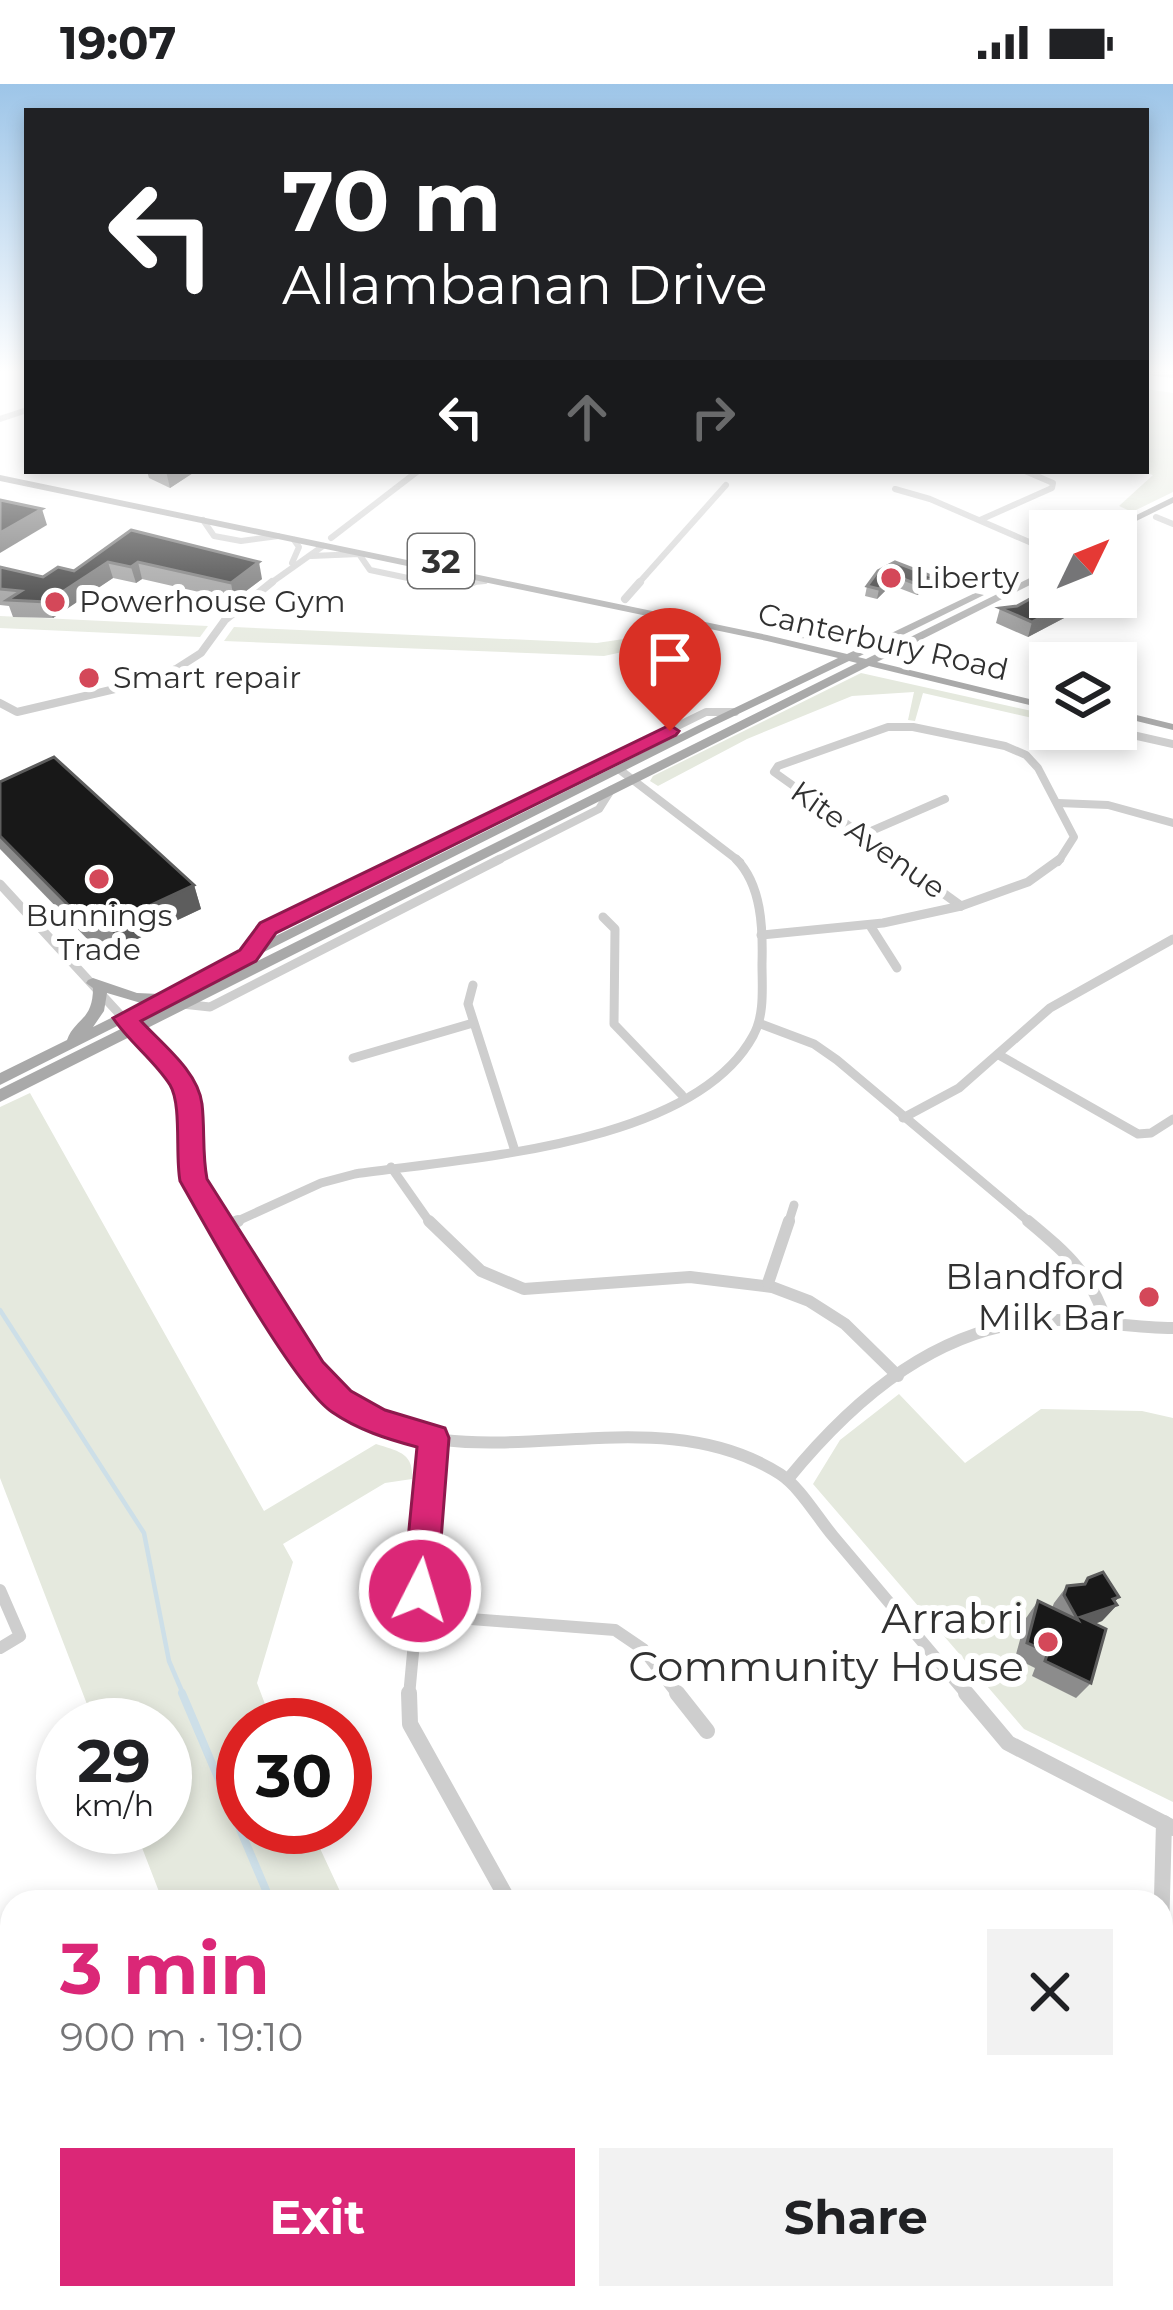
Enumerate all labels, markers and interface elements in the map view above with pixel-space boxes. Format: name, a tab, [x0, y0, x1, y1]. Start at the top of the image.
text: 19:07	[60, 15, 176, 70]
text: 70 m	[282, 150, 501, 252]
icon: left	[84, 156, 240, 312]
text: Allambanan Drive	[282, 252, 768, 318]
icon: left	[428, 384, 494, 450]
icon: ahead	[554, 384, 620, 450]
icon: right	[680, 384, 746, 450]
north arrow	[1029, 510, 1137, 618]
map controls	[1029, 510, 1137, 750]
road number: 32	[408, 534, 474, 588]
place label: Liberty	[915, 559, 1020, 596]
marker: Liberty	[878, 565, 904, 591]
place label: Powerhouse Gym	[79, 583, 346, 620]
marker: Powerhouse Gym	[42, 589, 68, 615]
street label: Canterbury Road	[754, 595, 1012, 688]
pin	[619, 608, 721, 731]
icon: arrive	[637, 626, 703, 692]
button: layers	[1029, 642, 1137, 750]
place label: Smart repair	[113, 659, 301, 696]
marker: Smart repair	[76, 665, 102, 691]
street label: Kite Avenue	[784, 773, 953, 906]
marker: Bunnings Trade	[86, 866, 112, 892]
place label: Bunnings Trade	[26, 897, 172, 968]
place label: Blandford Milk Bar	[945, 1254, 1125, 1339]
marker: Blandford Milk Bar	[1136, 1284, 1162, 1310]
position arrow	[357, 1528, 483, 1654]
place label: Arrabri Community House	[628, 1592, 1024, 1692]
marker: Arrabri Community House	[1035, 1629, 1061, 1655]
speed limit sign: 30	[216, 1698, 372, 1854]
text: 29	[77, 1724, 151, 1797]
text: km/h	[74, 1787, 154, 1824]
text: 3 min	[60, 1924, 270, 2012]
button: close	[987, 1929, 1113, 2055]
text: 900 m · 19:10	[60, 2013, 303, 2061]
button: Exit	[60, 2148, 575, 2286]
button: Share	[599, 2148, 1113, 2286]

